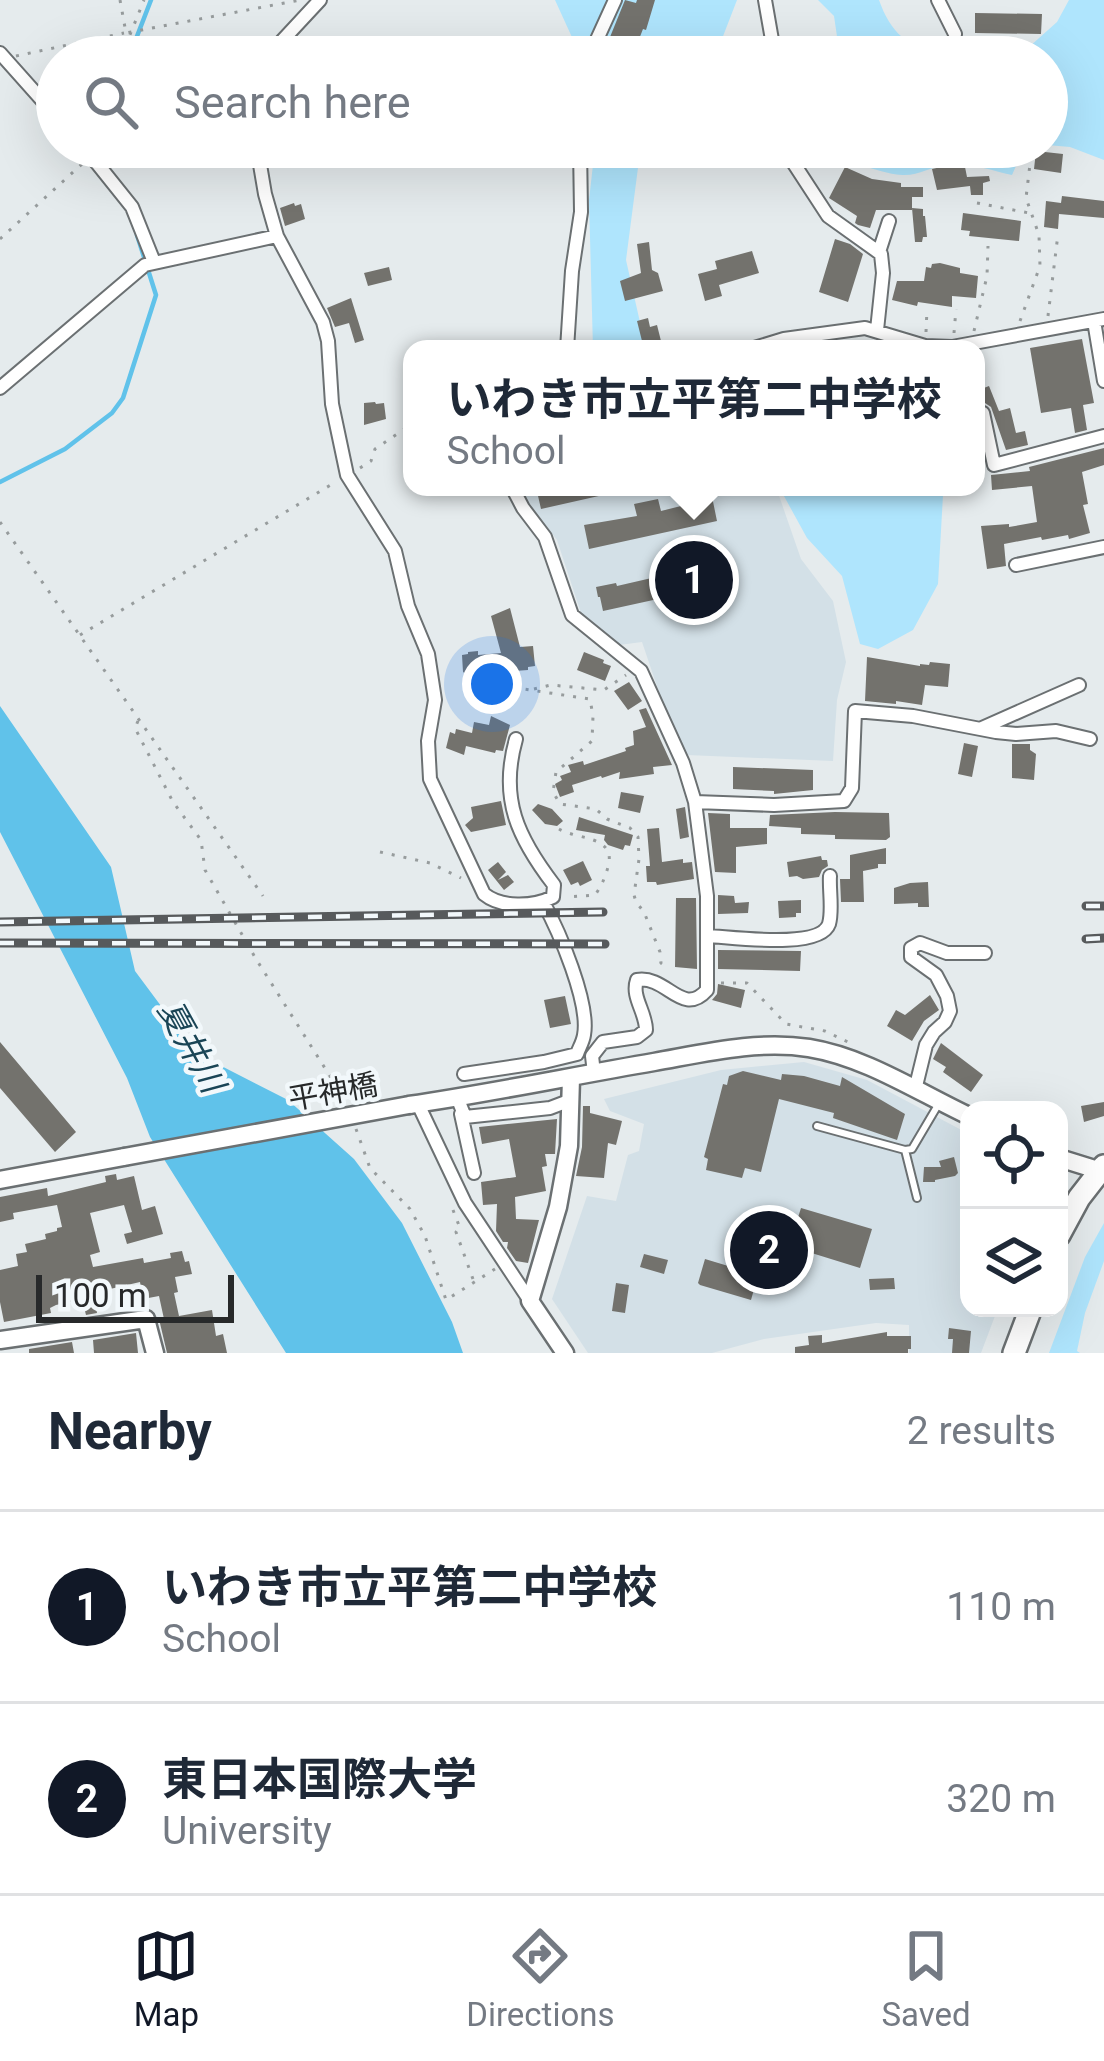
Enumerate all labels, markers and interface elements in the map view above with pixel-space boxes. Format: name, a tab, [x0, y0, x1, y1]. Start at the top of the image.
search box	[36, 36, 1068, 168]
icon: search	[78, 69, 144, 135]
text: Search here	[174, 76, 411, 129]
popup	[403, 340, 985, 496]
text: いわき市立平第二中学校	[446, 373, 942, 426]
text: School	[446, 428, 566, 474]
pin: 1	[655, 535, 733, 625]
your location	[462, 654, 522, 714]
water label: 夏井川	[151, 993, 234, 1102]
street label: 平神橋	[286, 1066, 380, 1117]
map controls	[960, 1101, 1068, 1317]
button: locate	[960, 1101, 1068, 1209]
pin: 2	[730, 1205, 808, 1295]
button: layers	[960, 1209, 1068, 1317]
scale bar	[36, 1269, 234, 1322]
text: 100 m	[54, 1276, 147, 1315]
text: Nearby	[48, 1402, 212, 1461]
text: 2 results	[907, 1408, 1056, 1454]
text: いわき市立平第二中学校	[162, 1561, 657, 1614]
text: 1	[76, 1584, 98, 1630]
text: 110 m	[946, 1584, 1056, 1630]
text: School	[162, 1616, 281, 1662]
text: 東日本国際大学	[162, 1753, 477, 1806]
text: 2	[76, 1776, 98, 1822]
text: 320 m	[946, 1776, 1056, 1822]
text: University	[162, 1808, 332, 1854]
tab: Map	[133, 1923, 199, 2034]
tab: Directions	[466, 1923, 615, 2034]
tab: Saved	[881, 1923, 971, 2034]

